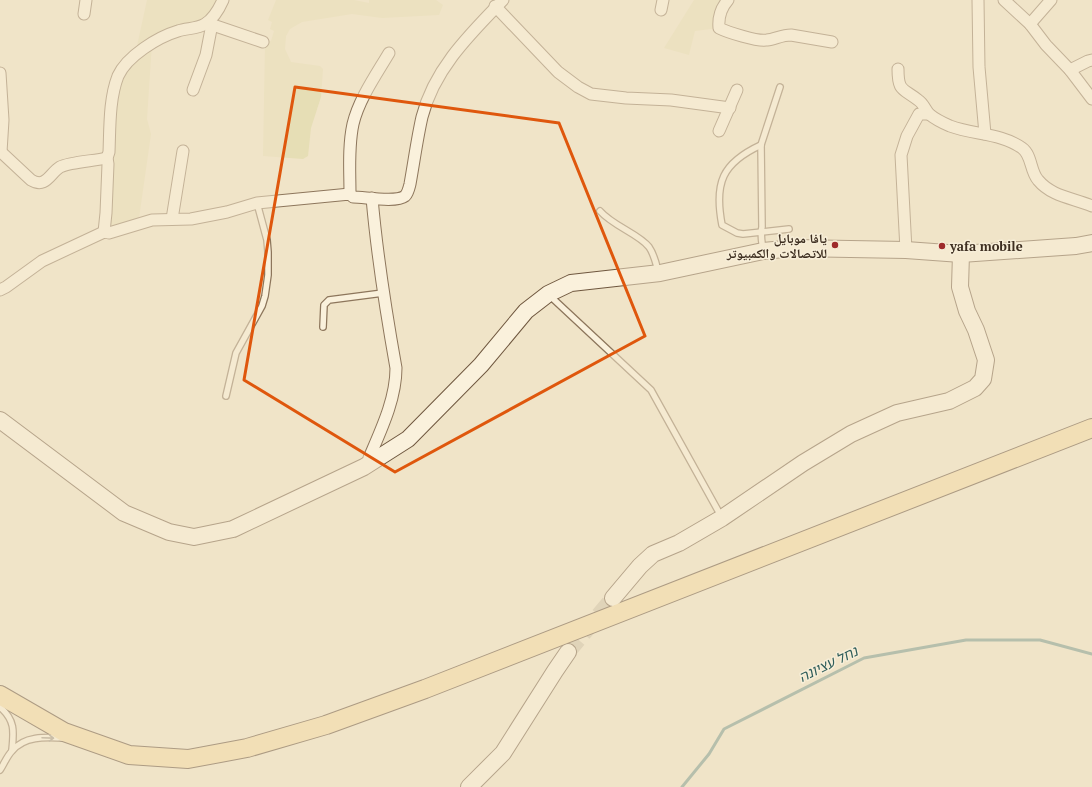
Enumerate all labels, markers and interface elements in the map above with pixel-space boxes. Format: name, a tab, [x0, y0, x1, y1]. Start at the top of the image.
place label: يافا موبايل للاتصالات والكمبيوتر	[726, 229, 827, 262]
place label: yafa mobile	[949, 237, 1023, 255]
marker: يافا موبايل للاتصالات والكمبيوتر	[830, 240, 840, 250]
marker: yafa mobile	[937, 241, 947, 251]
water label: נחל עציונה	[795, 640, 862, 686]
one-way arrow	[41, 734, 54, 742]

